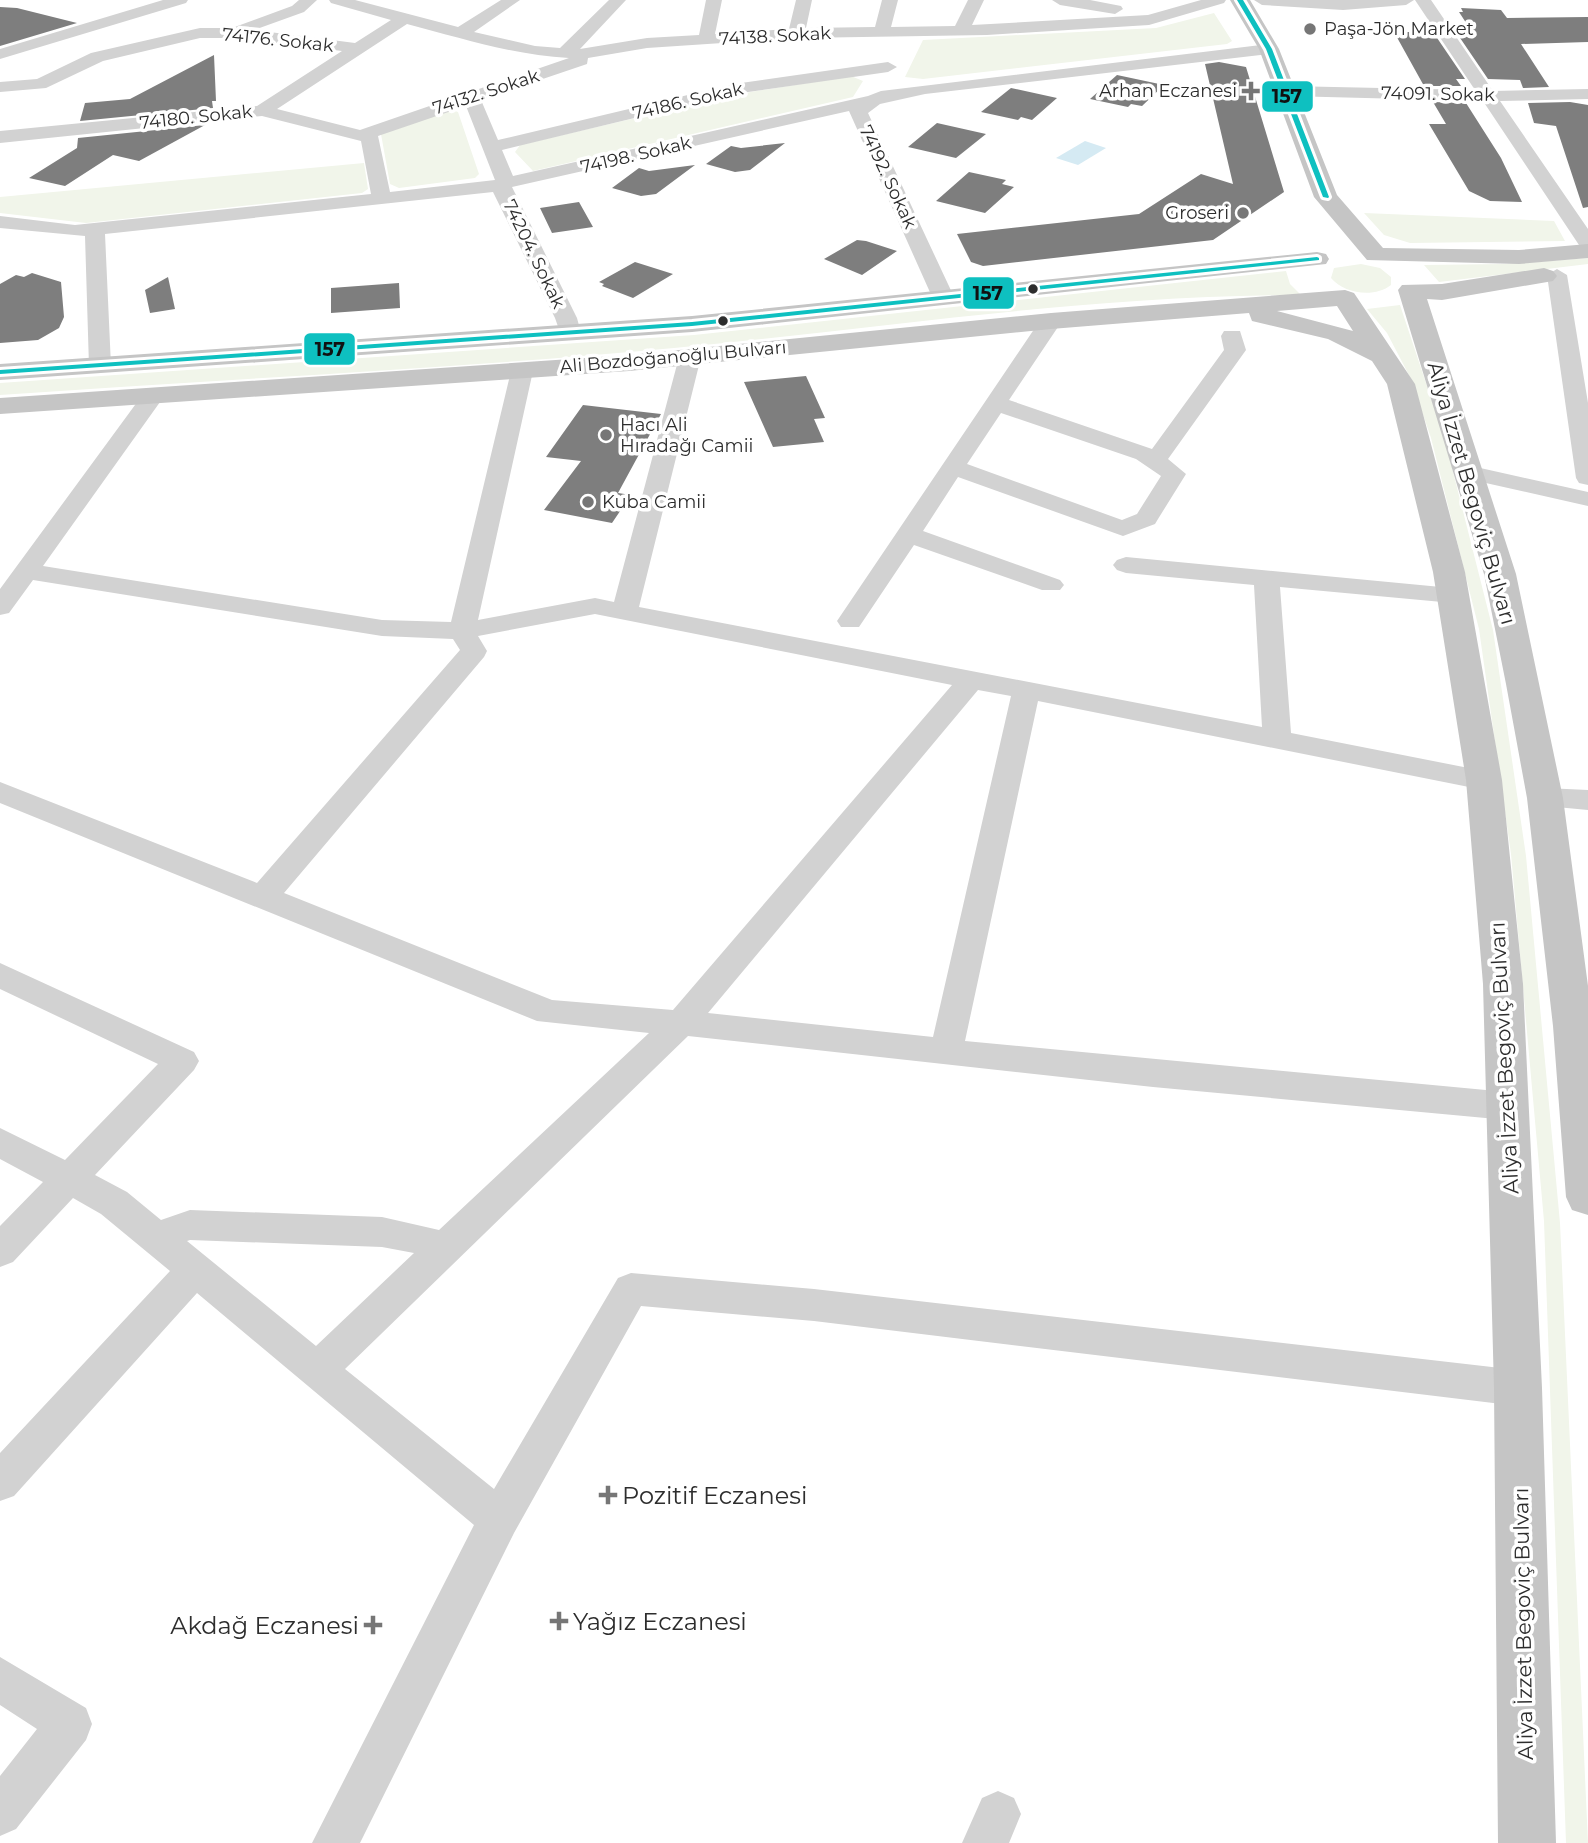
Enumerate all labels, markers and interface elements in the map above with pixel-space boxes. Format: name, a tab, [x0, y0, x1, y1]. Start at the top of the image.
place label: Paşa-Jön Market	[1324, 18, 1474, 40]
marker: Paşa-Jön Market	[1302, 21, 1318, 37]
street label: 74138. Sokak	[718, 22, 832, 50]
street label: 74176. Sokak	[221, 23, 335, 57]
street label: 74132. Sokak	[430, 64, 542, 120]
street label: 74186. Sokak	[631, 78, 746, 124]
place label: Arhan Eczanesi	[1099, 80, 1237, 102]
line badge: 157	[1261, 80, 1314, 113]
street label: 74091. Sokak	[1381, 82, 1495, 106]
marker: Arhan Eczanesi	[1243, 83, 1259, 99]
text: 157	[1272, 85, 1302, 108]
street label: 74180. Sokak	[138, 100, 254, 134]
street label: 74192. Sokak	[854, 122, 922, 232]
street label: 74198. Sokak	[579, 132, 694, 178]
street label: 74204. Sokak	[498, 196, 570, 312]
place label: Groseri	[1165, 202, 1229, 224]
marker: Groseri	[1235, 205, 1251, 221]
line badge: 157	[962, 276, 1015, 310]
text: 157	[973, 282, 1003, 305]
unlabelled marker	[1026, 282, 1040, 296]
unlabelled marker	[716, 314, 730, 328]
line badge: 157	[303, 332, 356, 366]
street label: Ali Bozdoğanoğlu Bulvarı	[559, 336, 787, 378]
text: 157	[315, 338, 345, 361]
street label: Aliya İzzet Begoviç Bulvarı	[1422, 359, 1522, 627]
place label: Hacı Ali Hıradağı Camii	[620, 414, 753, 457]
marker: Hacı Ali Hıradağı Camii	[598, 427, 614, 443]
place label: Kuba Camii	[602, 491, 706, 513]
marker: Kuba Camii	[580, 494, 596, 510]
street label: Aliya İzzet Begoviç Bulvarı	[1484, 921, 1524, 1195]
place label: Pozitif Eczanesi	[622, 1481, 807, 1510]
marker: Pozitif Eczanesi	[600, 1487, 616, 1503]
street label: Aliya İzzet Begoviç Bulvarı	[1508, 1488, 1538, 1760]
place label: Yağız Eczanesi	[573, 1607, 747, 1636]
place label: Akdağ Eczanesi	[170, 1611, 359, 1640]
marker: Yağız Eczanesi	[551, 1613, 567, 1629]
marker: Akdağ Eczanesi	[365, 1617, 381, 1633]

